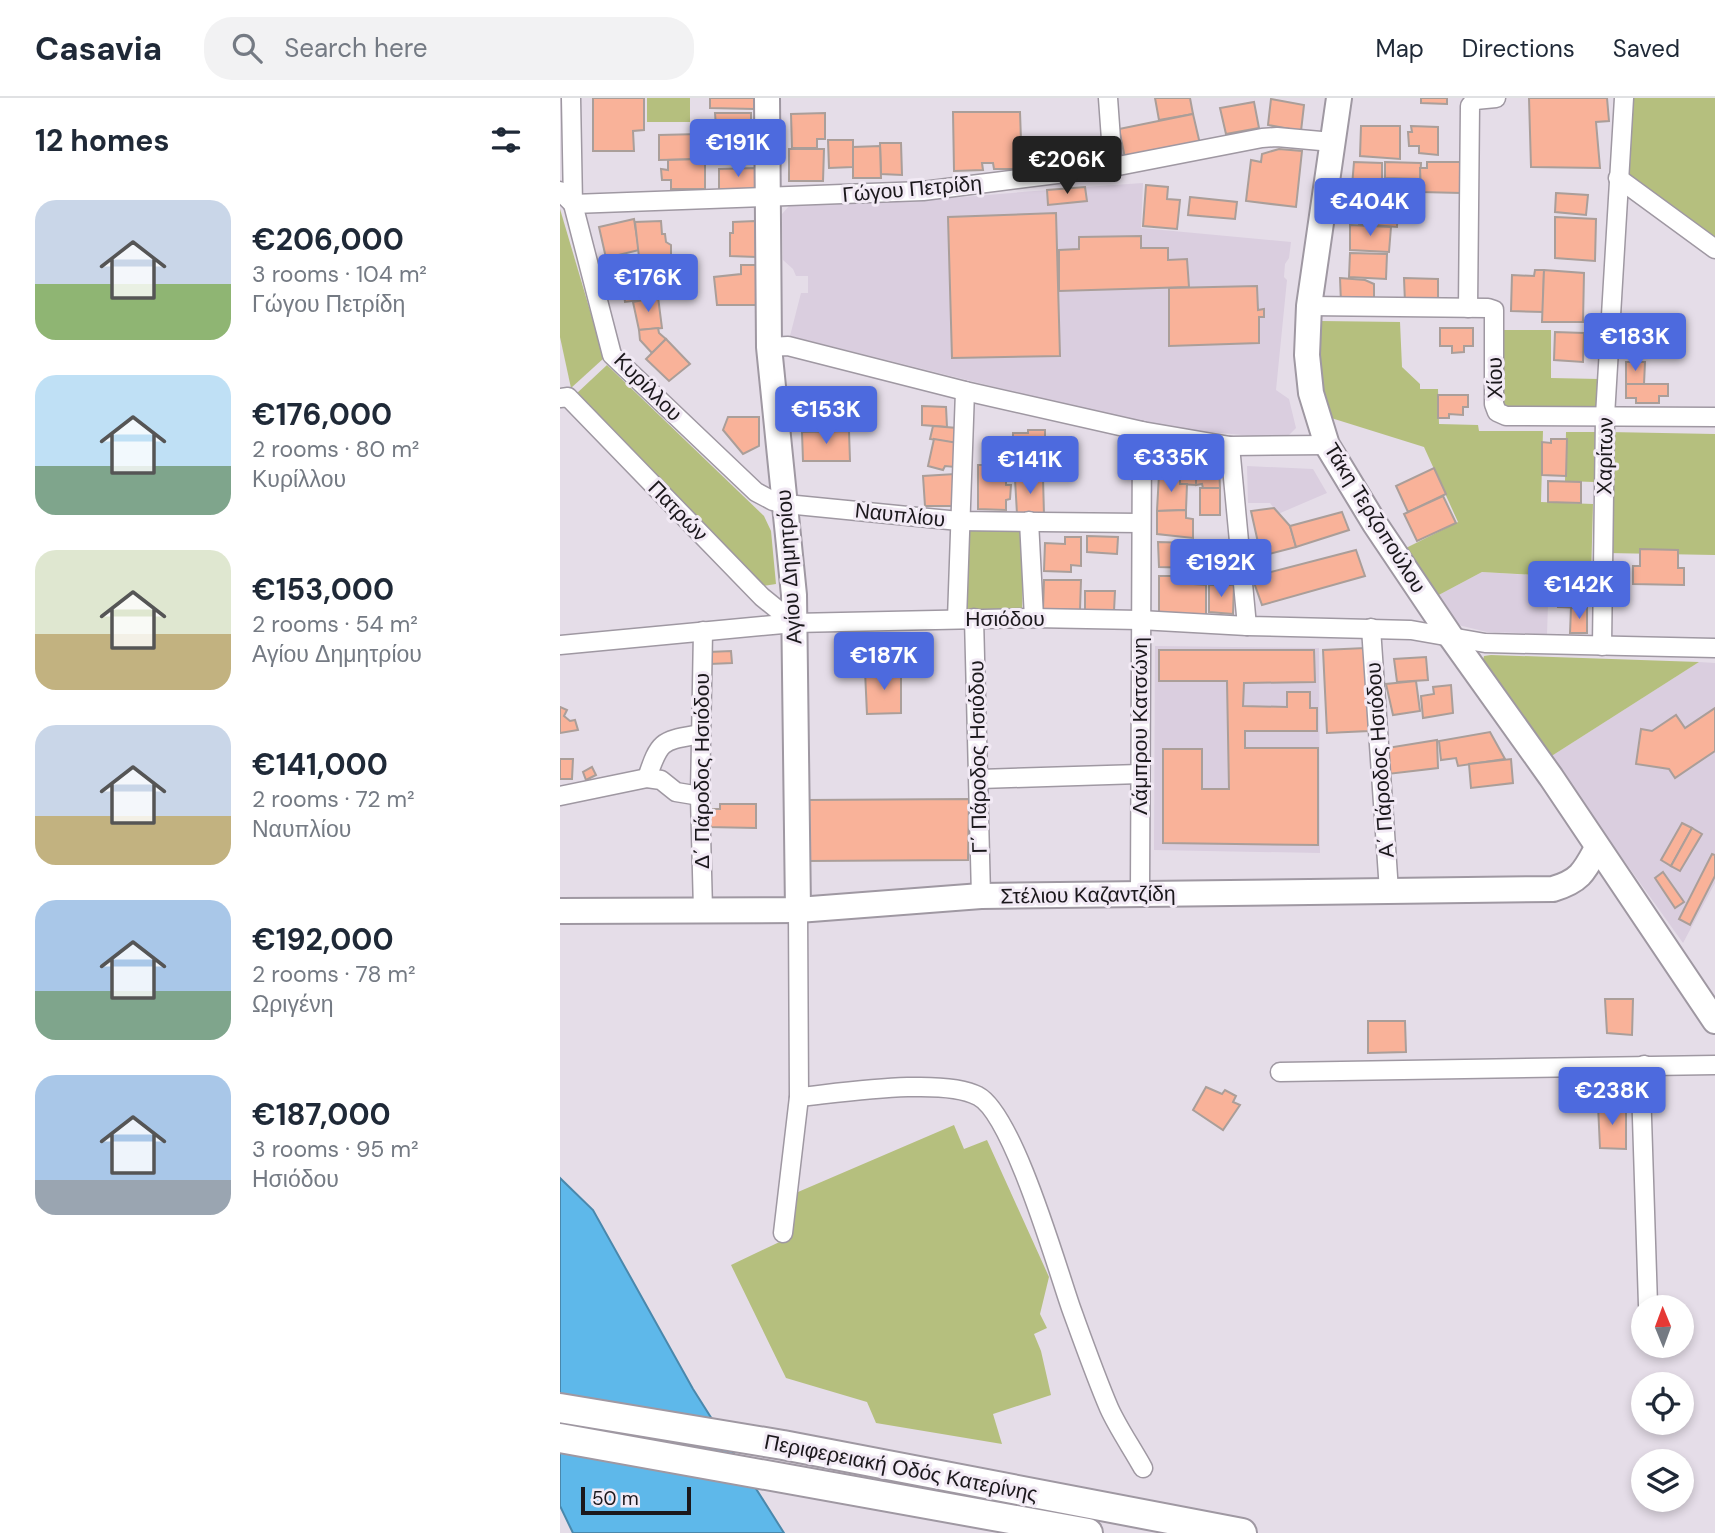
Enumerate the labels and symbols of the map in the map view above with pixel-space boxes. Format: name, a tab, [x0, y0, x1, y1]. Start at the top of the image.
pin: €191K	[689, 120, 787, 179]
pin: €206K	[1018, 136, 1116, 196]
street label: Γώγου Πετρίδη	[841, 169, 983, 209]
pin: €404K	[1321, 178, 1419, 238]
pin: €176K	[599, 254, 697, 314]
pin: €183K	[1586, 314, 1684, 373]
street label: Κυρίλλου	[608, 347, 688, 427]
street label: Χίου	[1481, 357, 1509, 399]
pin: €153K	[777, 386, 875, 446]
street label: Χαρίτων	[1590, 417, 1620, 495]
pin: €335K	[1122, 434, 1220, 494]
pin: €141K	[981, 436, 1079, 496]
street label: Τάκη Τερζοπούλου	[1318, 438, 1432, 598]
street label: Πατρών	[642, 474, 714, 548]
street label: Αγίου Δημητρίου	[770, 489, 808, 645]
street label: Ναυπλίου	[853, 496, 947, 534]
pin: €192K	[1172, 540, 1270, 599]
pin: €142K	[1530, 561, 1628, 621]
street label: Ησιόδου	[965, 605, 1045, 633]
pin: €187K	[835, 632, 933, 692]
street label: Λάμπρου Κατσώνη	[1126, 637, 1154, 815]
street label: Γ΄ Πάροδος Ησιόδου	[962, 660, 994, 854]
street label: Α΄ Πάροδος Ησιόδου	[1359, 661, 1401, 859]
street label: Δ΄ Πάροδος Ησιόδου	[688, 673, 716, 869]
street label: Στέλιου Καζαντζίδη	[1000, 879, 1176, 911]
pin: €238K	[1563, 1068, 1661, 1127]
north arrow	[1631, 1295, 1694, 1358]
street label: Περιφερειακή Οδός Κατερίνης	[762, 1428, 1040, 1508]
scale bar	[581, 1484, 691, 1516]

